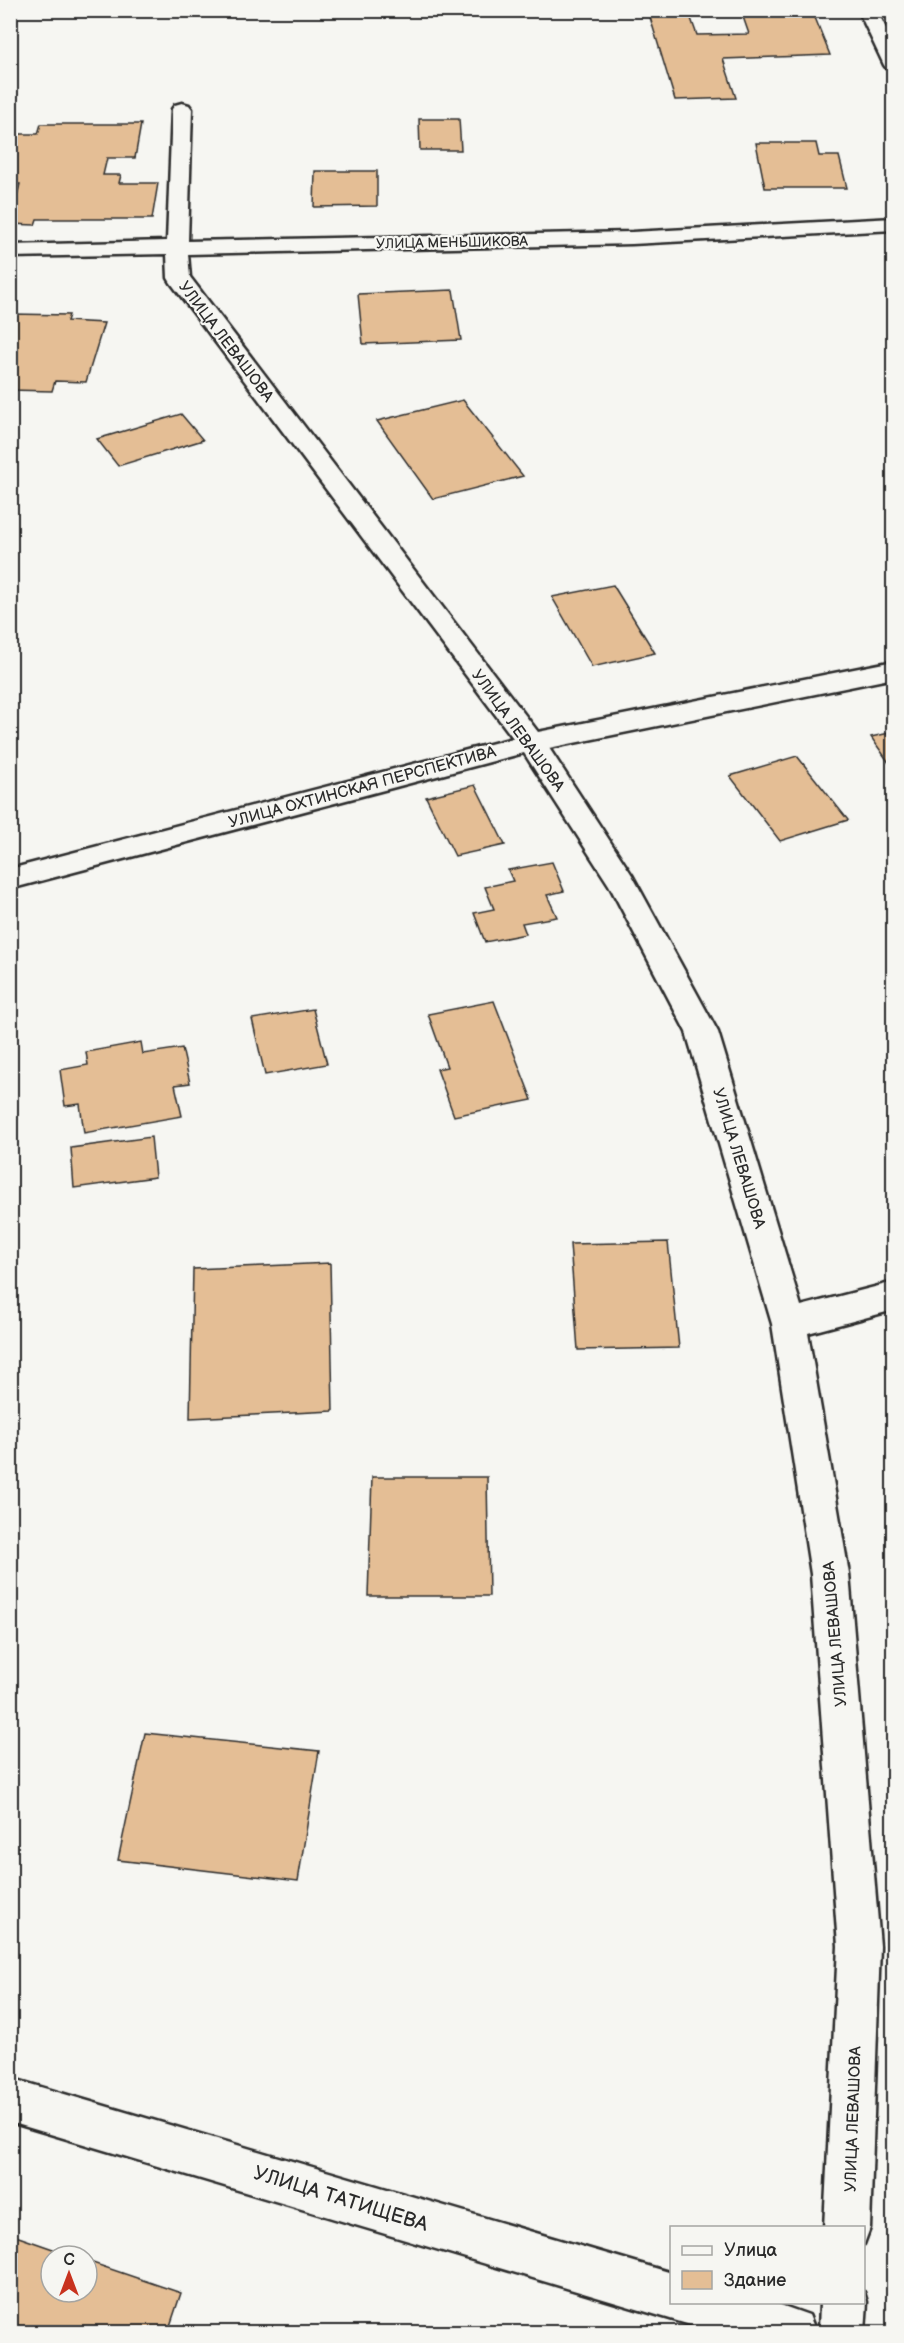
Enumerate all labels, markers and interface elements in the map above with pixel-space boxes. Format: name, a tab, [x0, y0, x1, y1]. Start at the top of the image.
street label: УЛИЦА МЕНЬШИКОВА	[376, 233, 529, 252]
street label: УЛИЦА ЛЕВАШОВА	[174, 278, 277, 406]
street label: УЛИЦА ЛЕВАШОВА	[467, 666, 569, 796]
street label: УЛИЦА ОХТИНСКАЯ ПЕРСПЕКТИВА	[227, 742, 498, 832]
street label: УЛИЦА ЛЕВАШОВА	[708, 1086, 769, 1231]
street label: УЛИЦА ЛЕВАШОВА	[820, 1560, 851, 1707]
street label: УЛИЦА ЛЕВАШОВА	[841, 2045, 866, 2192]
street label: УЛИЦА ТАТИЩЕВА	[251, 2161, 432, 2237]
legend	[670, 2226, 865, 2304]
text: Улица	[724, 2240, 778, 2261]
north arrow	[39, 2244, 99, 2304]
text: С	[63, 2251, 75, 2270]
text: Здание	[724, 2270, 786, 2291]

